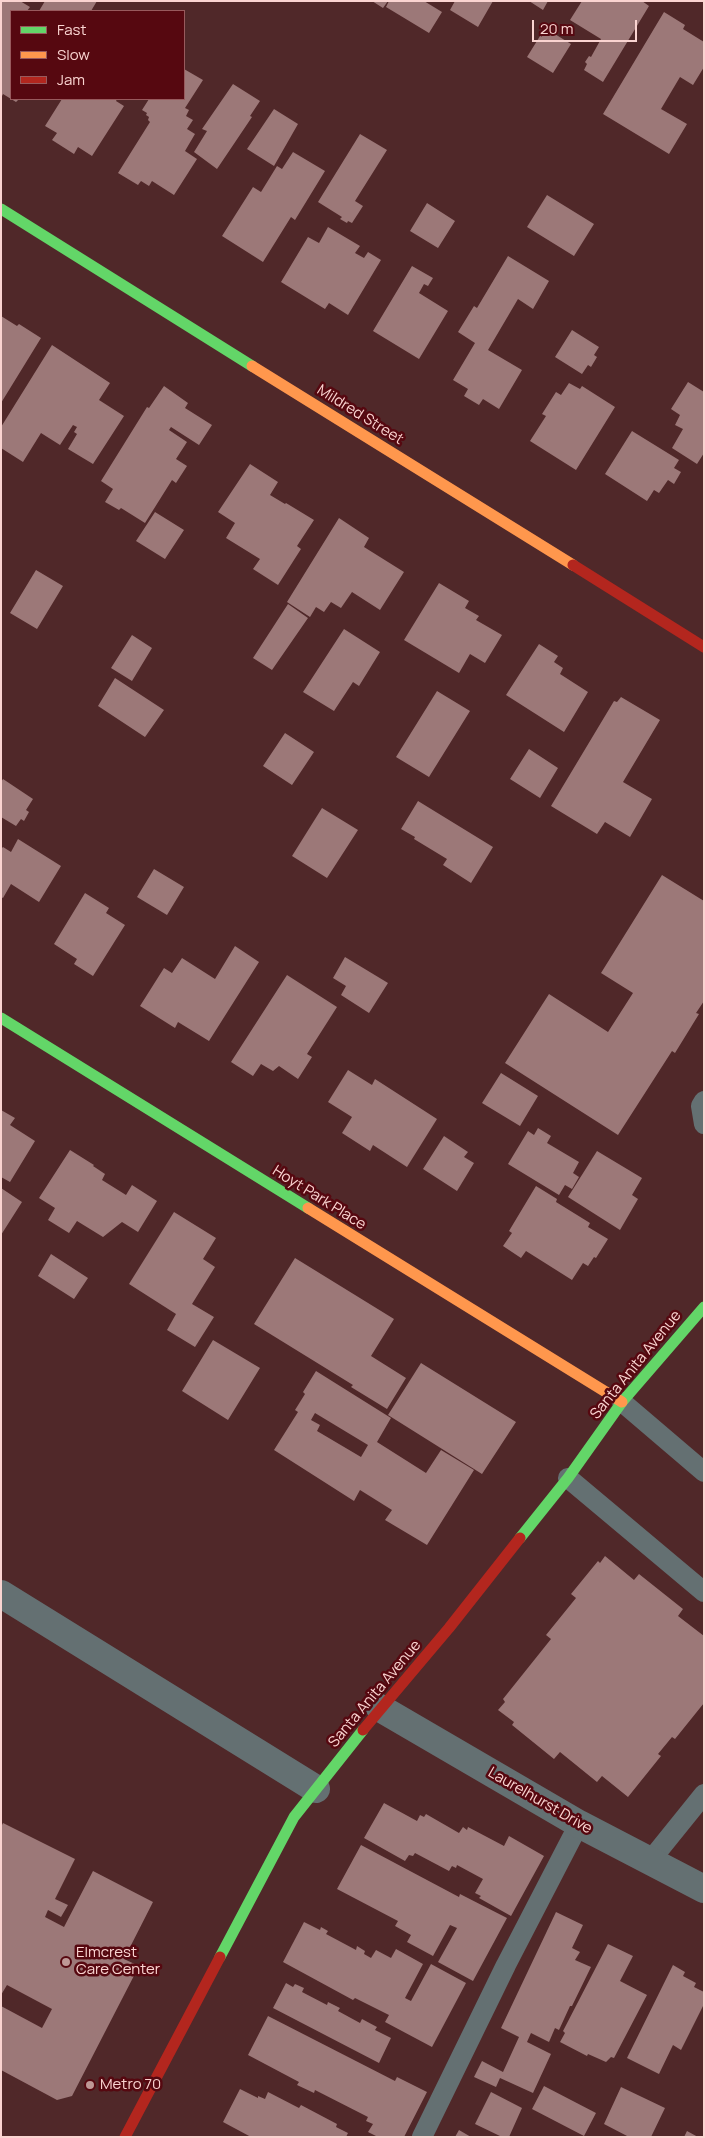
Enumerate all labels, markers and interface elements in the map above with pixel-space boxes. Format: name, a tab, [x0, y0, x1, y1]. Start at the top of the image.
legend	[10, 10, 185, 100]
scale bar	[535, 10, 640, 42]
text: 20 m	[540, 18, 573, 39]
text: Fast	[57, 19, 86, 40]
text: Slow	[57, 44, 90, 65]
text: Jam	[57, 69, 85, 90]
street label: Mildred Street	[313, 381, 407, 449]
street label: Hoyt Park Place	[269, 1162, 369, 1234]
street label: Santa Anita Avenue	[587, 1307, 685, 1423]
street label: Santa Anita Avenue	[325, 1637, 425, 1751]
street label: Laurelhurst Drive	[485, 1764, 595, 1838]
place label: Elmcrest Care Center	[76, 1944, 160, 1979]
marker: Elmcrest Care Center	[60, 1956, 72, 1968]
place label: Metro 70	[100, 2076, 161, 2094]
marker: Metro 70	[84, 2079, 96, 2091]

